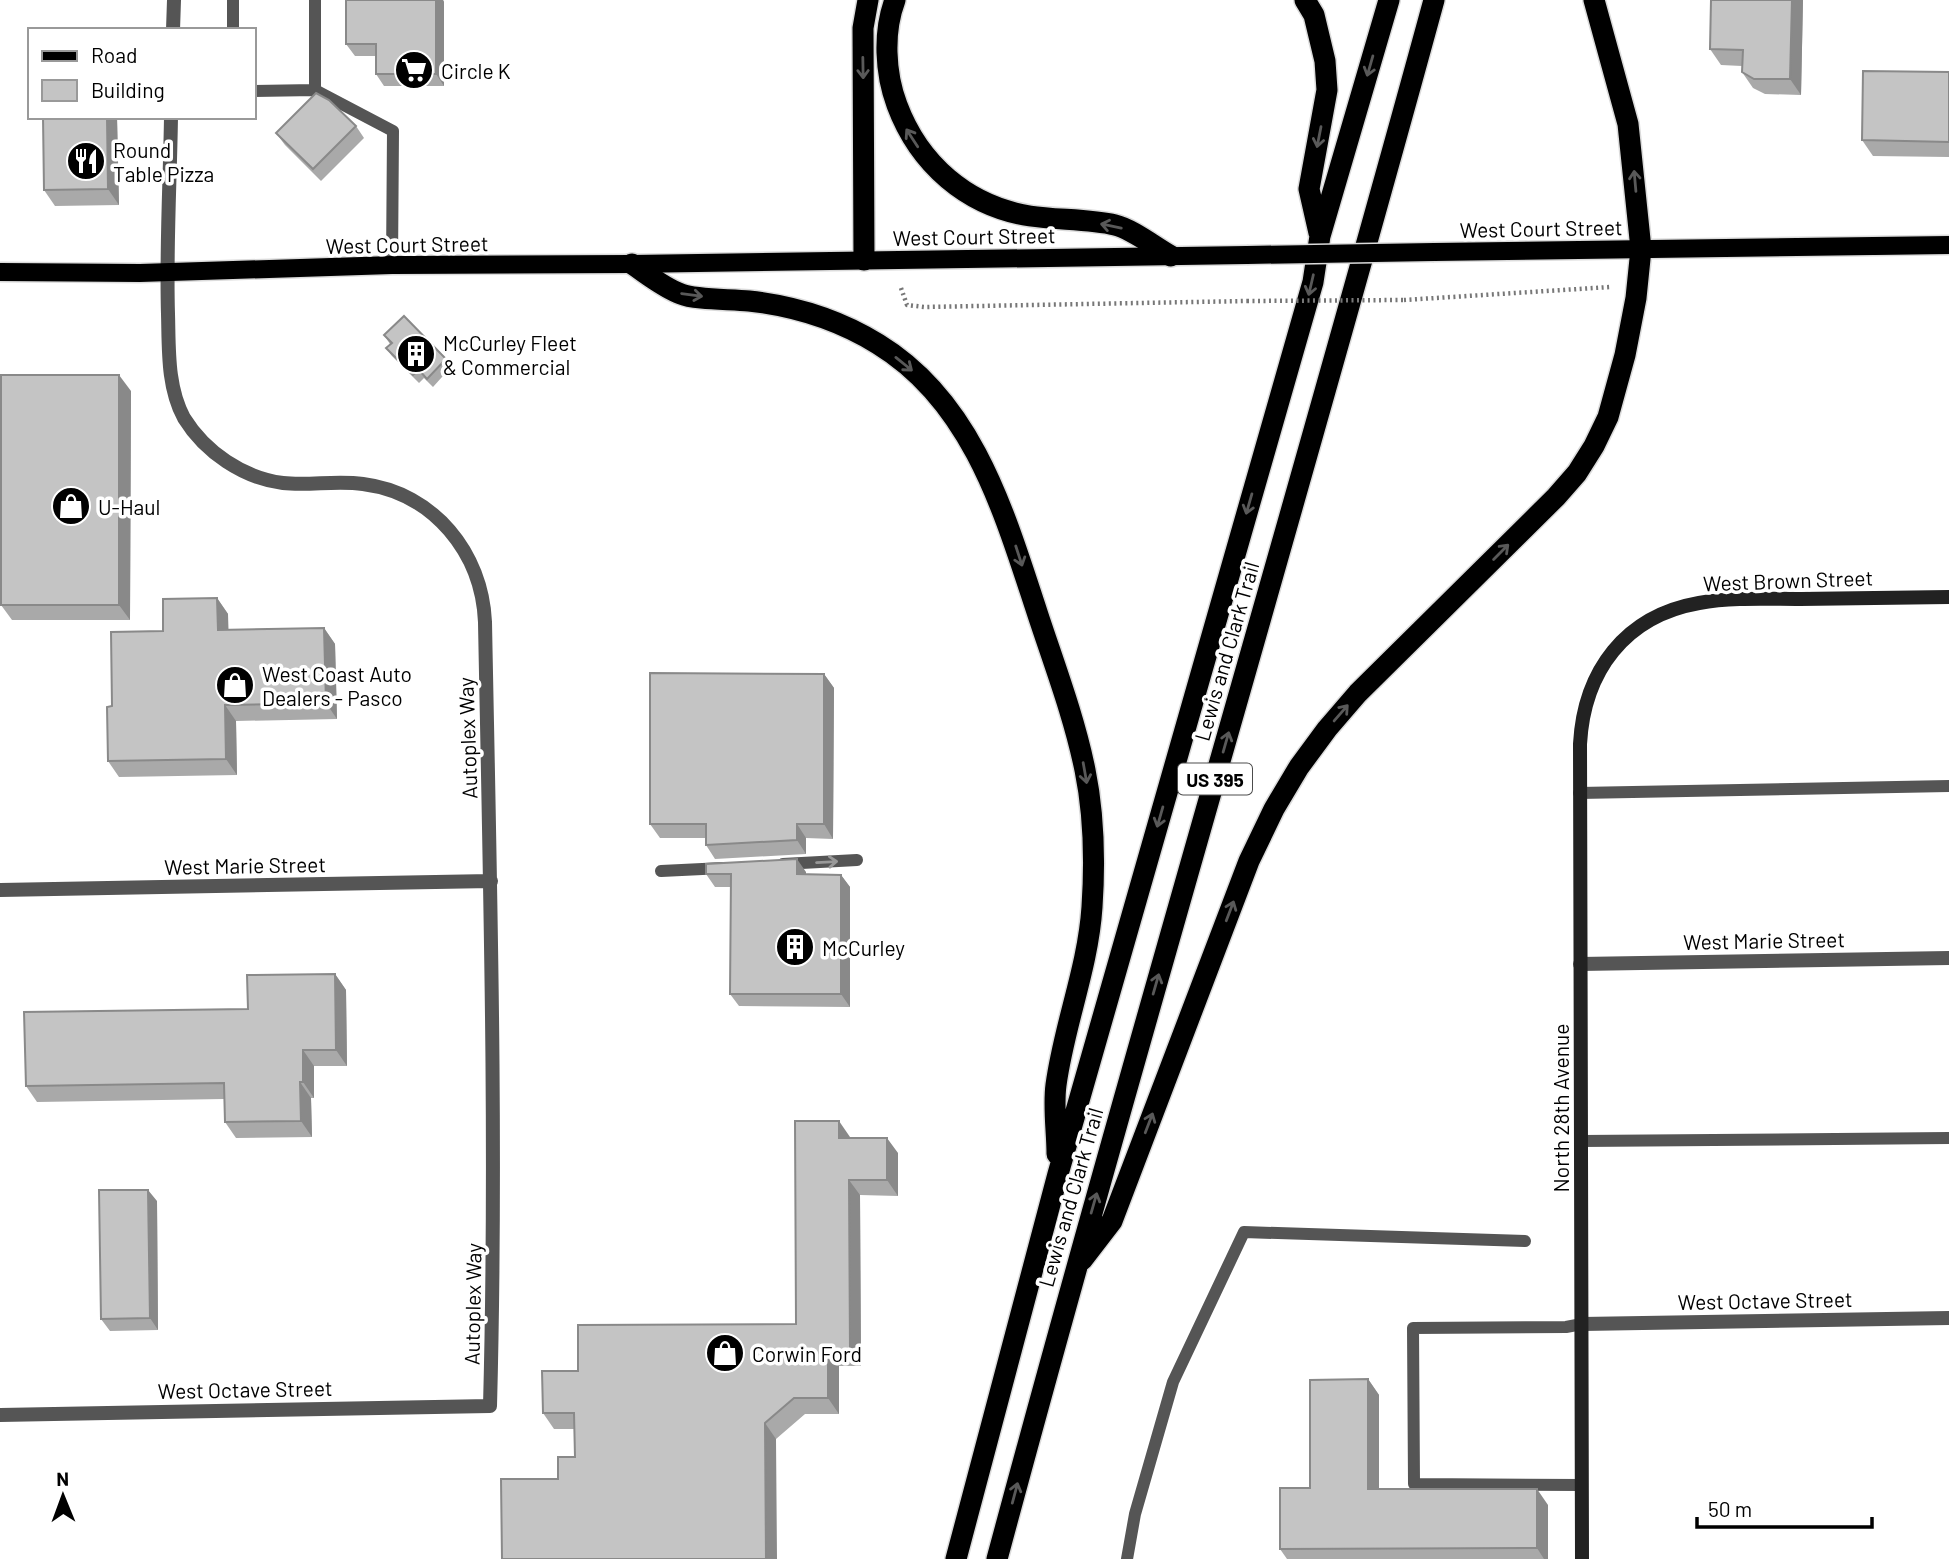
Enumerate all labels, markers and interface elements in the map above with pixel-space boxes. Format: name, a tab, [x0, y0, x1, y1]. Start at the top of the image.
legend	[28, 28, 256, 119]
text: Road	[91, 42, 137, 67]
supermarket icon: Circle K	[393, 49, 435, 91]
one-way arrow	[1362, 54, 1375, 76]
one-way arrow	[856, 56, 870, 79]
place label: Circle K	[441, 58, 511, 83]
text: Building	[91, 77, 165, 102]
one-way arrow	[1312, 125, 1325, 148]
one-way arrow	[905, 129, 920, 148]
place label: Round Table Pizza	[113, 137, 214, 186]
restaurant icon: Round Table Pizza	[65, 140, 107, 182]
one-way arrow	[1628, 170, 1641, 193]
street label: West Court Street	[1459, 214, 1623, 242]
one-way arrow	[1100, 219, 1122, 232]
street label: West Court Street	[892, 222, 1056, 250]
street label: West Court Street	[325, 230, 489, 258]
one-way arrow	[1304, 273, 1317, 296]
one-way arrow	[680, 289, 703, 302]
place label: McCurley Fleet & Commercial	[443, 330, 577, 379]
building icon: McCurley Fleet & Commercial	[395, 333, 437, 375]
one-way arrow	[895, 356, 913, 371]
shop icon: U-Haul	[50, 485, 92, 527]
one-way arrow	[1242, 493, 1255, 515]
place label: U-Haul	[98, 494, 160, 519]
one-way arrow	[1492, 543, 1509, 560]
one-way arrow	[1013, 545, 1026, 567]
street label: Lewis and Clark Trail	[1188, 559, 1264, 743]
street label: West Brown Street	[1703, 565, 1873, 595]
place label: West Coast Auto Dealers - Pasco	[262, 661, 412, 710]
shop icon: West Coast Auto Dealers - Pasco	[214, 664, 256, 706]
street label: Autoplex Way	[452, 676, 482, 799]
one-way arrow	[1333, 704, 1349, 722]
one-way arrow	[1220, 731, 1233, 753]
one-way arrow	[1079, 761, 1092, 784]
road number: US 395	[1178, 764, 1252, 794]
one-way arrow	[1153, 805, 1166, 828]
street label: West Marie Street	[164, 851, 326, 879]
one-way arrow	[815, 855, 838, 868]
one-way arrow	[1225, 900, 1238, 922]
building icon: McCurley	[774, 926, 816, 968]
street label: West Marie Street	[1683, 926, 1845, 954]
place label: McCurley	[822, 935, 905, 960]
one-way arrow	[1151, 973, 1164, 995]
street label: North 28th Avenue	[1548, 1024, 1573, 1192]
street label: Lewis and Clark Trail	[1032, 1105, 1108, 1289]
one-way arrow	[1144, 1113, 1157, 1134]
one-way arrow	[1088, 1192, 1101, 1214]
street label: Autoplex Way	[458, 1242, 486, 1365]
street label: West Octave Street	[1677, 1286, 1853, 1314]
shop icon: Corwin Ford	[704, 1332, 746, 1374]
place label: Corwin Ford	[752, 1341, 862, 1366]
street label: West Octave Street	[157, 1375, 333, 1403]
north arrow	[28, 1461, 98, 1531]
text: N	[56, 1467, 69, 1490]
one-way arrow	[1009, 1482, 1022, 1505]
scale bar	[1697, 1486, 1872, 1530]
text: 50 m	[1708, 1496, 1752, 1521]

